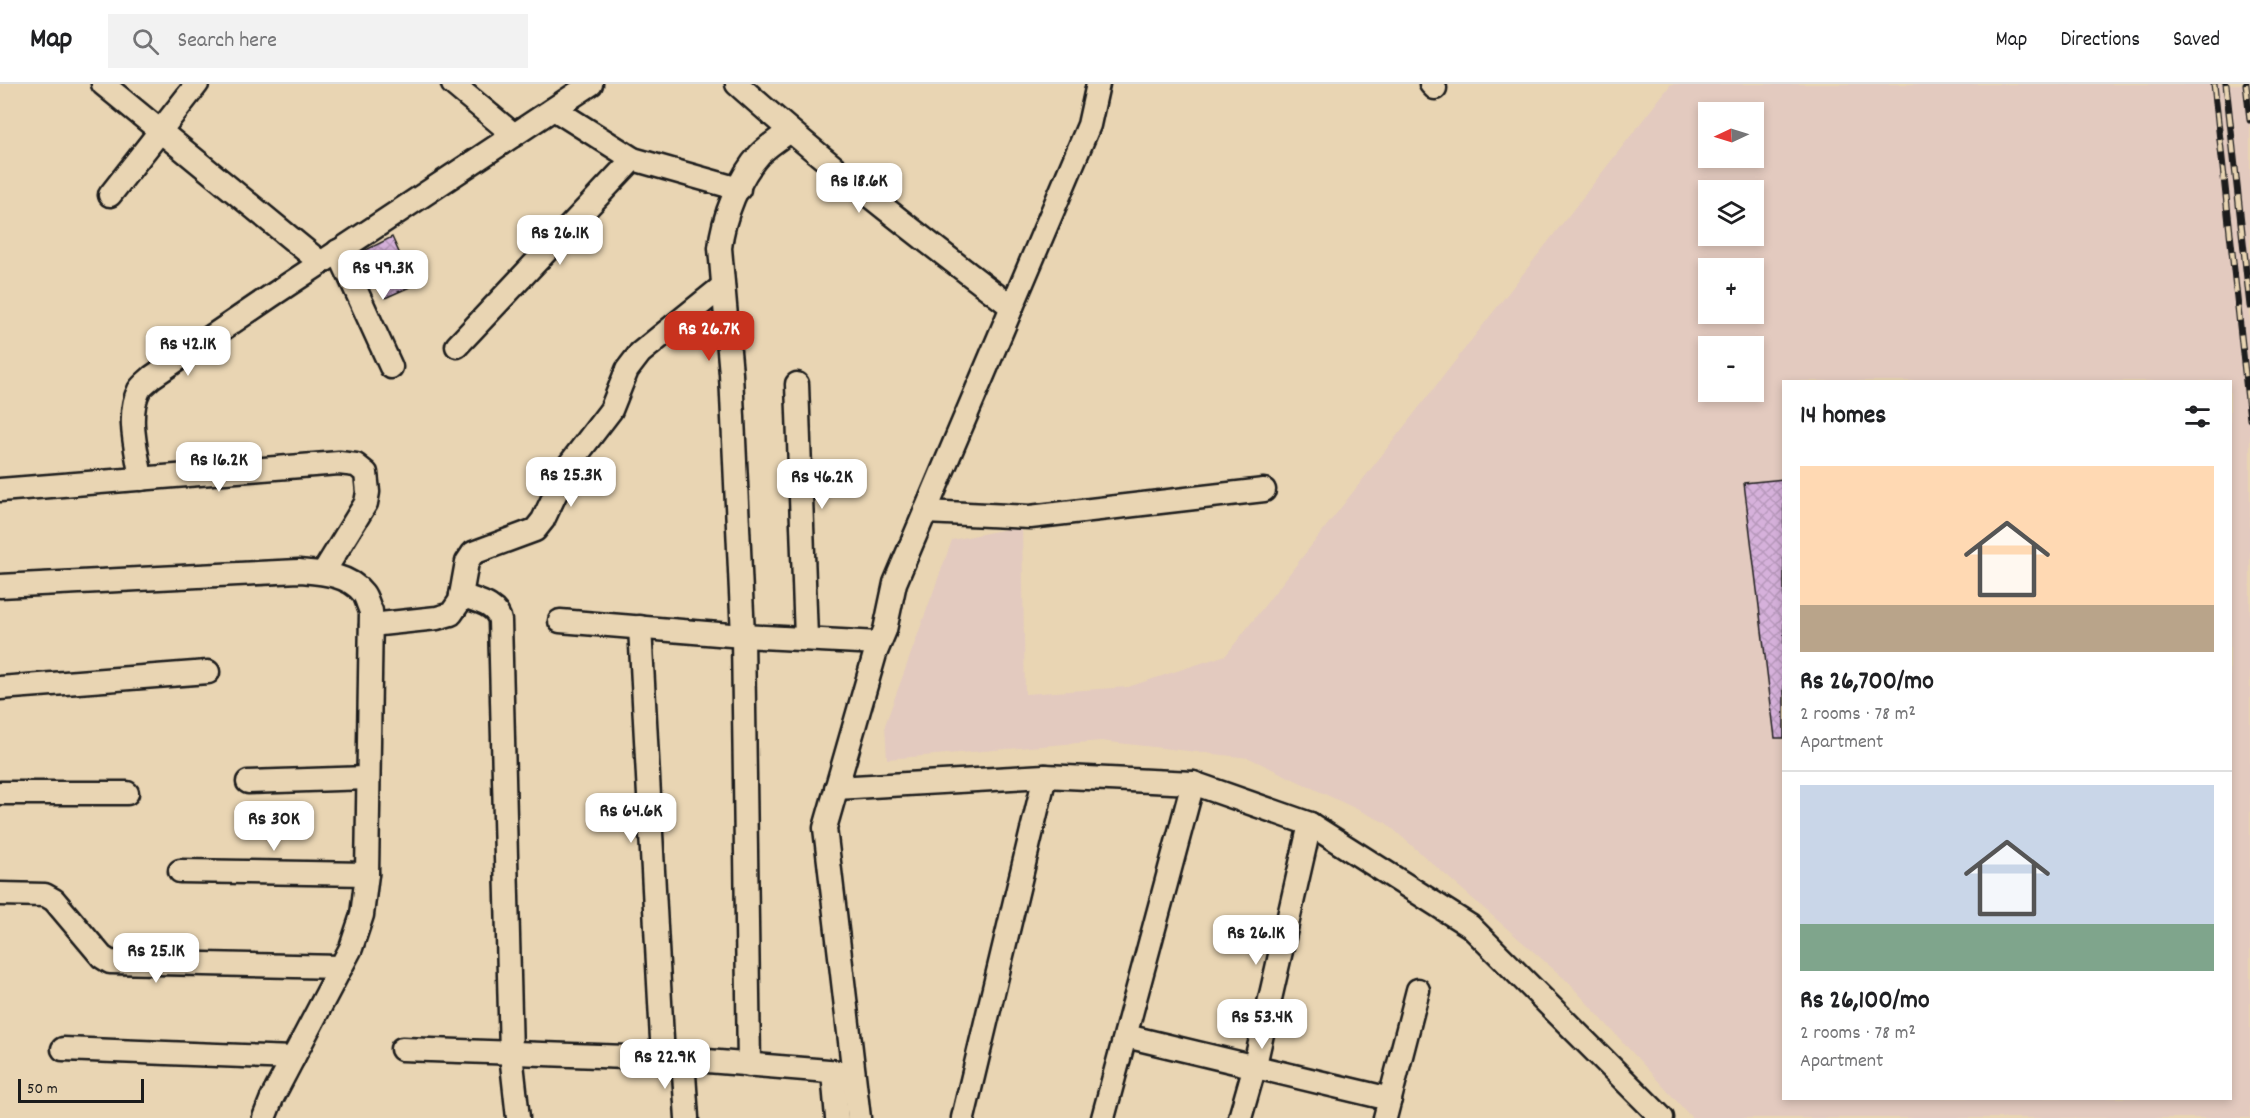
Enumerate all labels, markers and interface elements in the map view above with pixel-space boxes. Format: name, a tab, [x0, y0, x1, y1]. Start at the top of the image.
search box	[108, 14, 528, 68]
text: Map	[30, 21, 72, 61]
icon: search	[129, 25, 162, 58]
text: Search here	[177, 26, 277, 57]
text: Map	[1996, 26, 2027, 56]
text: Directions	[2060, 26, 2140, 56]
text: Saved	[2173, 26, 2220, 56]
north arrow	[1698, 102, 1764, 168]
map controls	[1698, 102, 1764, 402]
pin: Rs 18.6K	[797, 163, 921, 214]
text: Rs 18.6K	[830, 168, 888, 196]
button: layers	[1698, 180, 1764, 246]
pin: Rs 26.1K	[498, 215, 622, 266]
text: Rs 26.1K	[531, 220, 589, 248]
pin: Rs 49.3K	[321, 250, 445, 301]
text: Rs 49.3K	[352, 255, 414, 283]
button: +	[1698, 258, 1764, 324]
pin: Rs 26.7K	[647, 311, 771, 362]
text: Rs 26.7K	[678, 316, 740, 344]
pin: Rs 42.1K	[126, 326, 250, 377]
text: Rs 42.1K	[160, 331, 216, 359]
button: −	[1698, 336, 1764, 402]
text: 14 homes	[1800, 398, 1886, 435]
icon: filters	[2181, 400, 2214, 433]
pin: Rs 16.2K	[157, 442, 281, 493]
text: Rs 16.2K	[190, 447, 248, 475]
pin: Rs 25.3K	[509, 457, 633, 508]
pin: Rs 46.2K	[760, 459, 884, 510]
text: Rs 25.3K	[540, 462, 602, 490]
text: Rs 46.2K	[791, 464, 853, 492]
icon: home	[1953, 505, 2061, 613]
text: Rs 26,700/mo	[1800, 664, 1934, 701]
text: 2 rooms · 78 m²	[1800, 701, 1916, 729]
text: Apartment	[1800, 729, 1883, 757]
pin: Rs 64.6K	[569, 793, 693, 844]
text: Rs 64.6K	[599, 798, 663, 826]
pin: Rs 30K	[225, 801, 323, 852]
text: Rs 30K	[248, 806, 300, 834]
icon: home	[1953, 824, 2061, 932]
pin: Rs 26.1K	[1194, 915, 1318, 966]
text: Rs 26.1K	[1227, 920, 1285, 948]
pin: Rs 25.1K	[94, 933, 218, 984]
text: Rs 25.1K	[127, 938, 185, 966]
text: Rs 26,100/mo	[1800, 983, 1929, 1020]
pin: Rs 53.4K	[1200, 999, 1324, 1050]
text: Rs 53.4K	[1231, 1004, 1293, 1032]
text: 2 rooms · 78 m²	[1800, 1020, 1916, 1048]
pin: Rs 22.9K	[603, 1039, 727, 1090]
text: Rs 22.9K	[634, 1044, 696, 1072]
text: Apartment	[1800, 1048, 1883, 1076]
scale bar	[18, 1076, 144, 1104]
text: 50 m	[27, 1078, 58, 1101]

